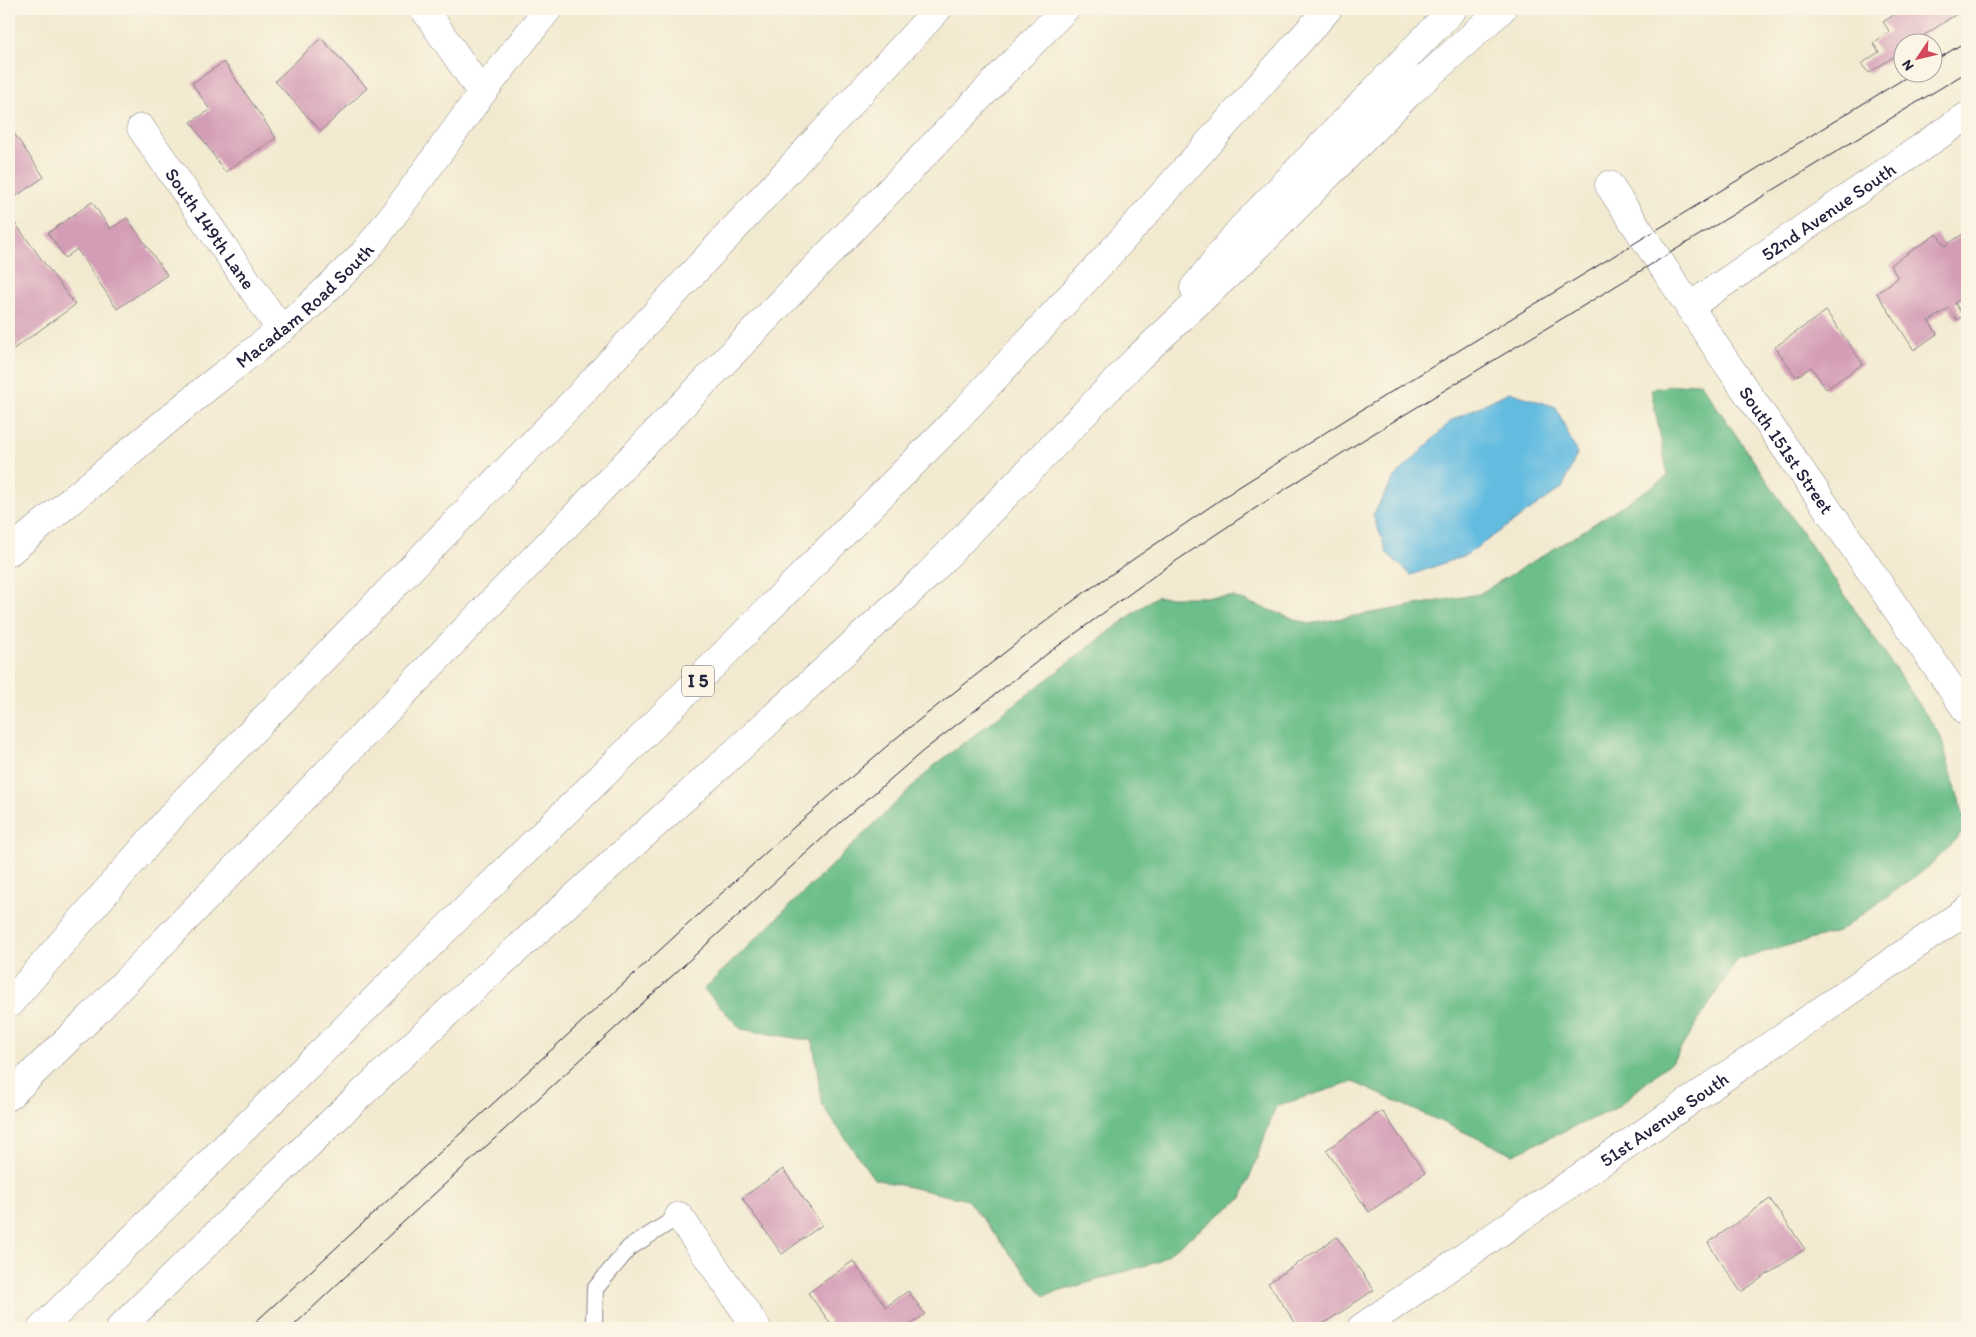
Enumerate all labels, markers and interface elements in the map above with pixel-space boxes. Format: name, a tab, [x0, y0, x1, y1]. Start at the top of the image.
north arrow	[1894, 32, 1944, 82]
text: N	[1898, 56, 1917, 74]
street label: 52nd Avenue South	[1757, 157, 1900, 265]
street label: South 149th Lane	[160, 163, 261, 293]
street label: Macadam Road South	[231, 239, 379, 372]
street label: South 151st Street	[1735, 382, 1839, 518]
road number: I 5	[682, 666, 714, 696]
street label: 51st Avenue South	[1595, 1067, 1733, 1171]

